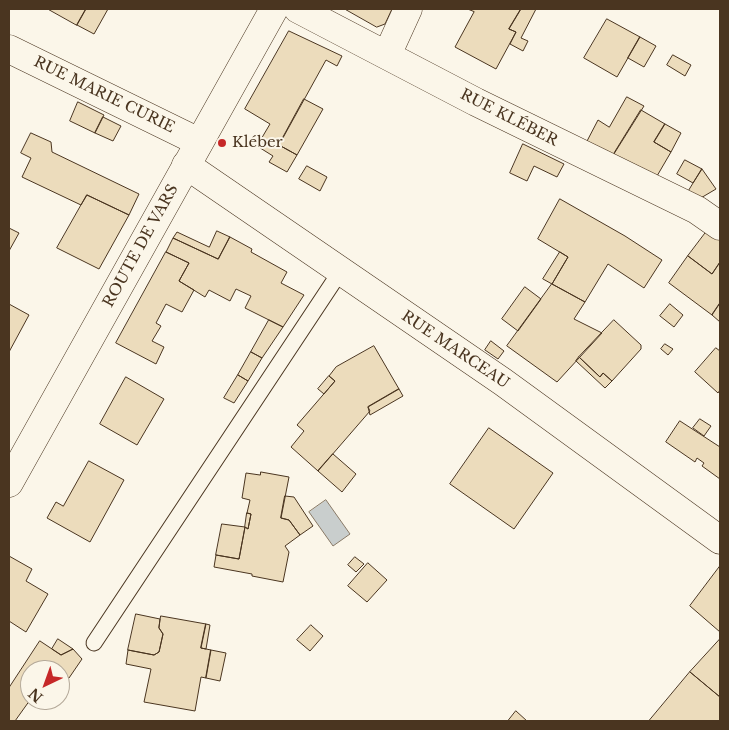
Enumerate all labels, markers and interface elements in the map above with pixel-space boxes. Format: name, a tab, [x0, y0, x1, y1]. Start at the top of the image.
street label: RUE MARIE CURIE	[31, 53, 177, 137]
street label: RUE KLÉBER	[457, 86, 561, 150]
place label: Kléber	[232, 134, 283, 152]
marker: Kléber	[216, 137, 228, 149]
street label: ROUTE DE VARS	[100, 181, 182, 311]
street label: RUE MARCEAU	[398, 307, 512, 393]
north arrow	[20, 660, 70, 710]
text: N	[25, 684, 47, 707]

